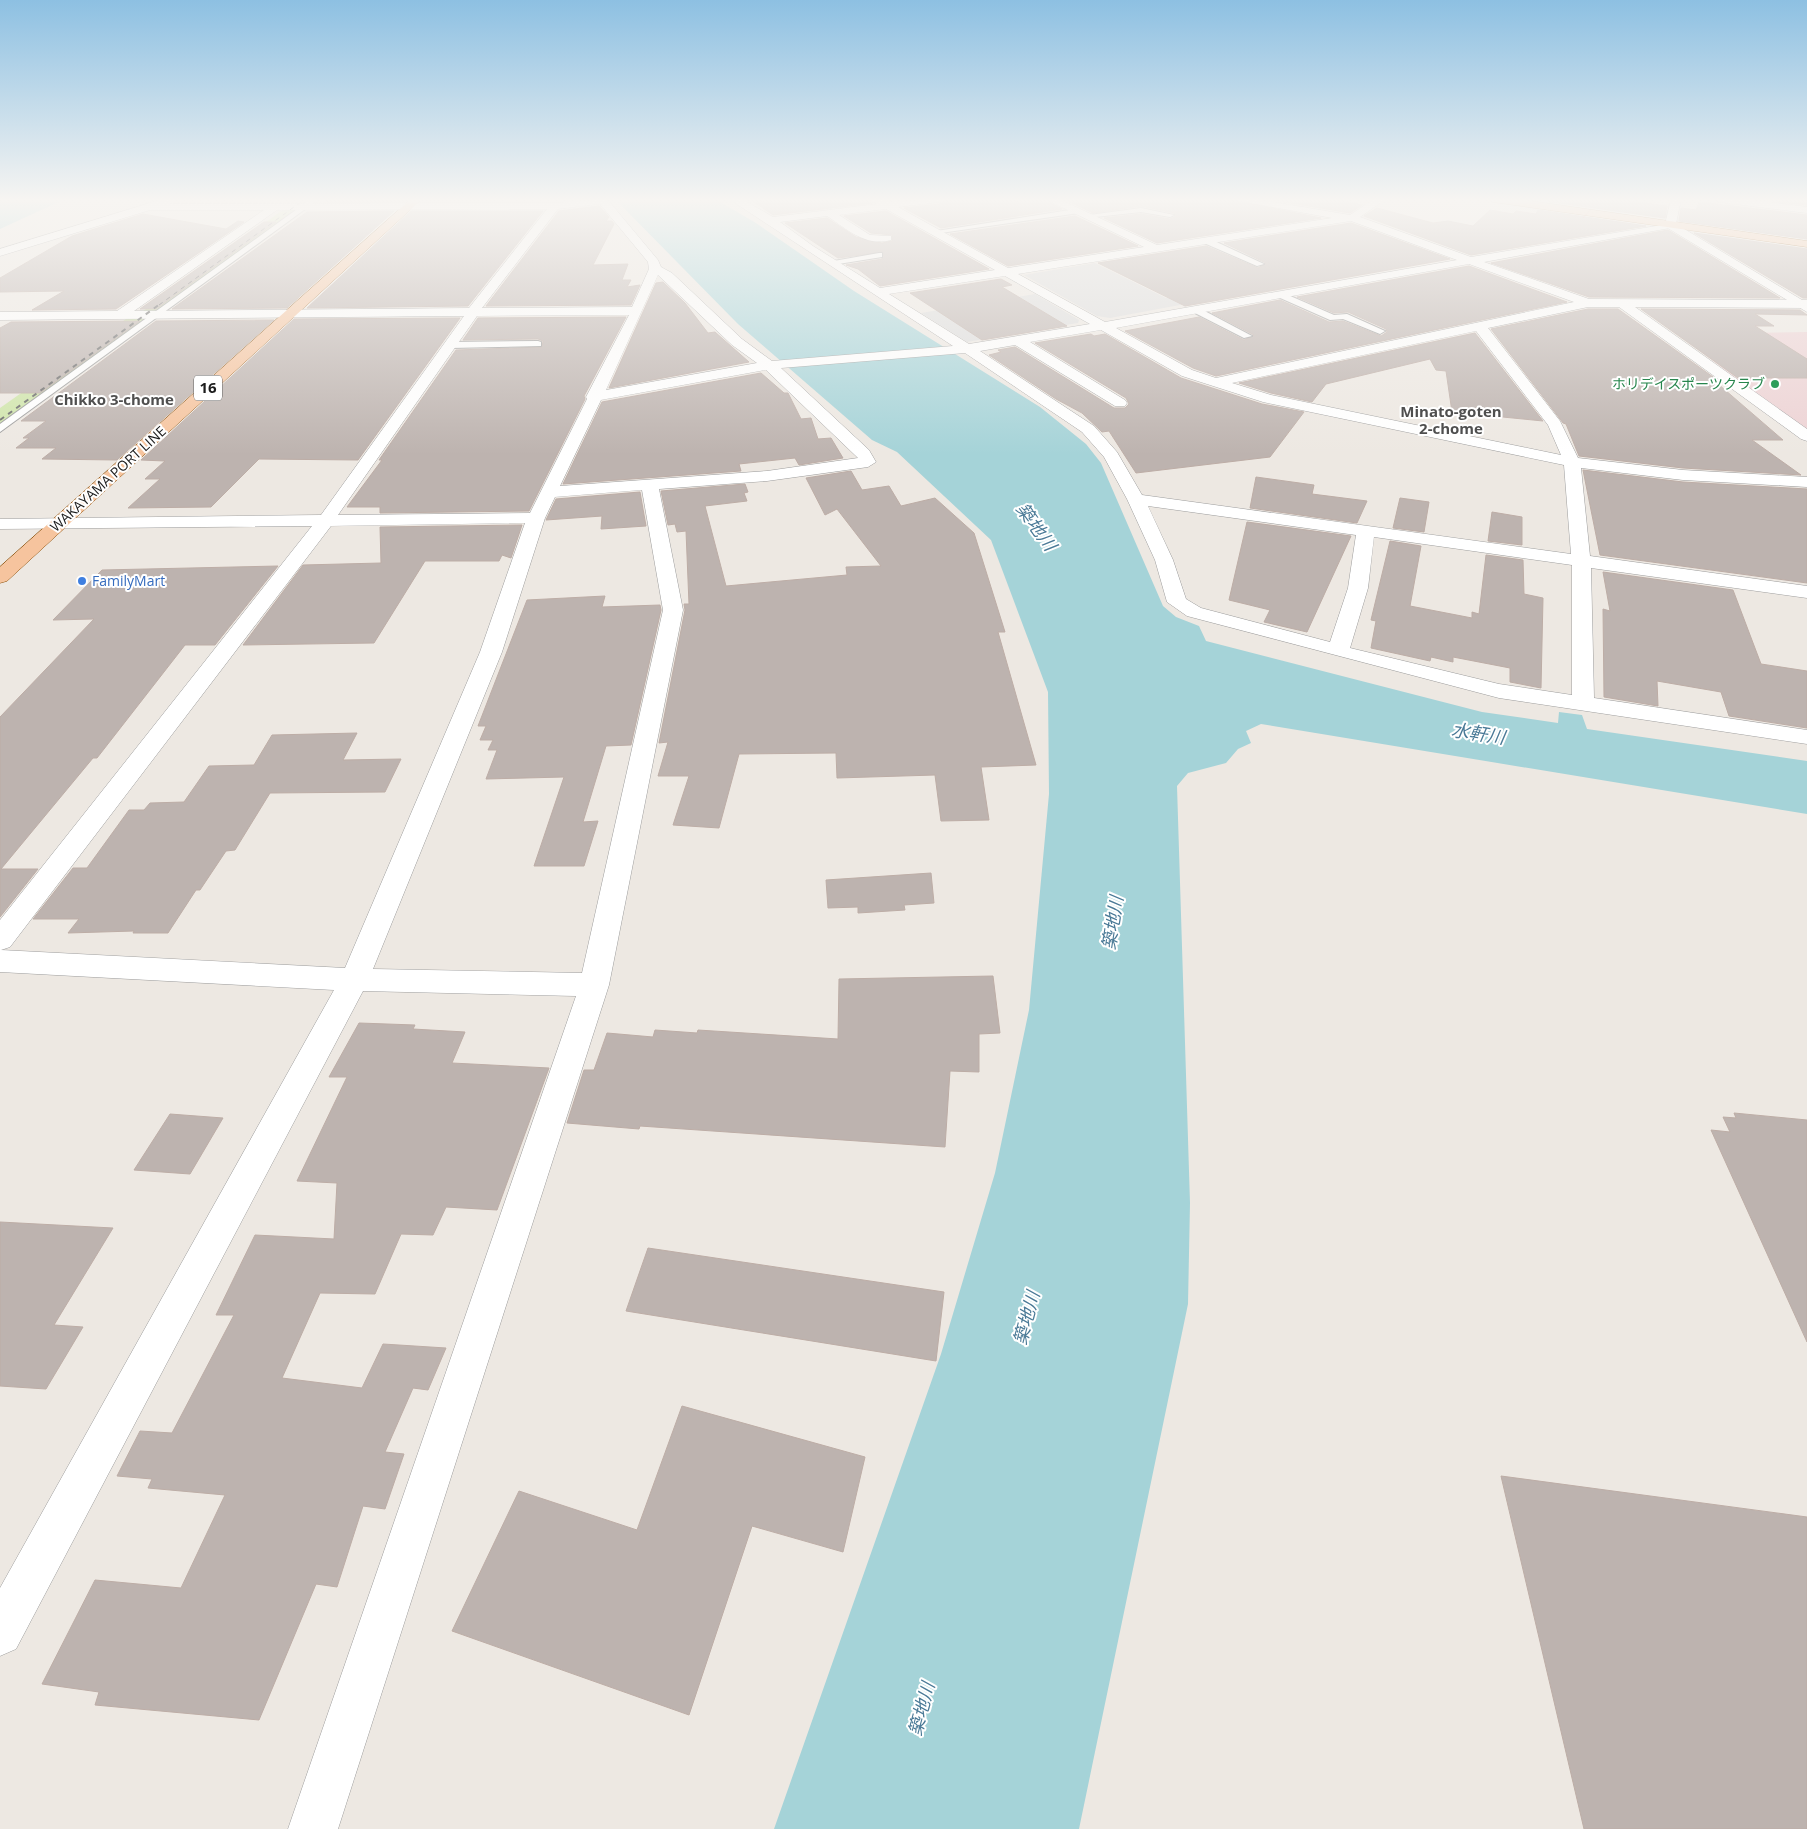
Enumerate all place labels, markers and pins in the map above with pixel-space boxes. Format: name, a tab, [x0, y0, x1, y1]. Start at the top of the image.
place label: ホリデイスポーツクラブ	[1612, 374, 1765, 393]
marker: ホリデイスポーツクラブ	[1769, 378, 1781, 390]
place label: FamilyMart	[92, 571, 165, 590]
marker: FamilyMart	[76, 575, 88, 587]

